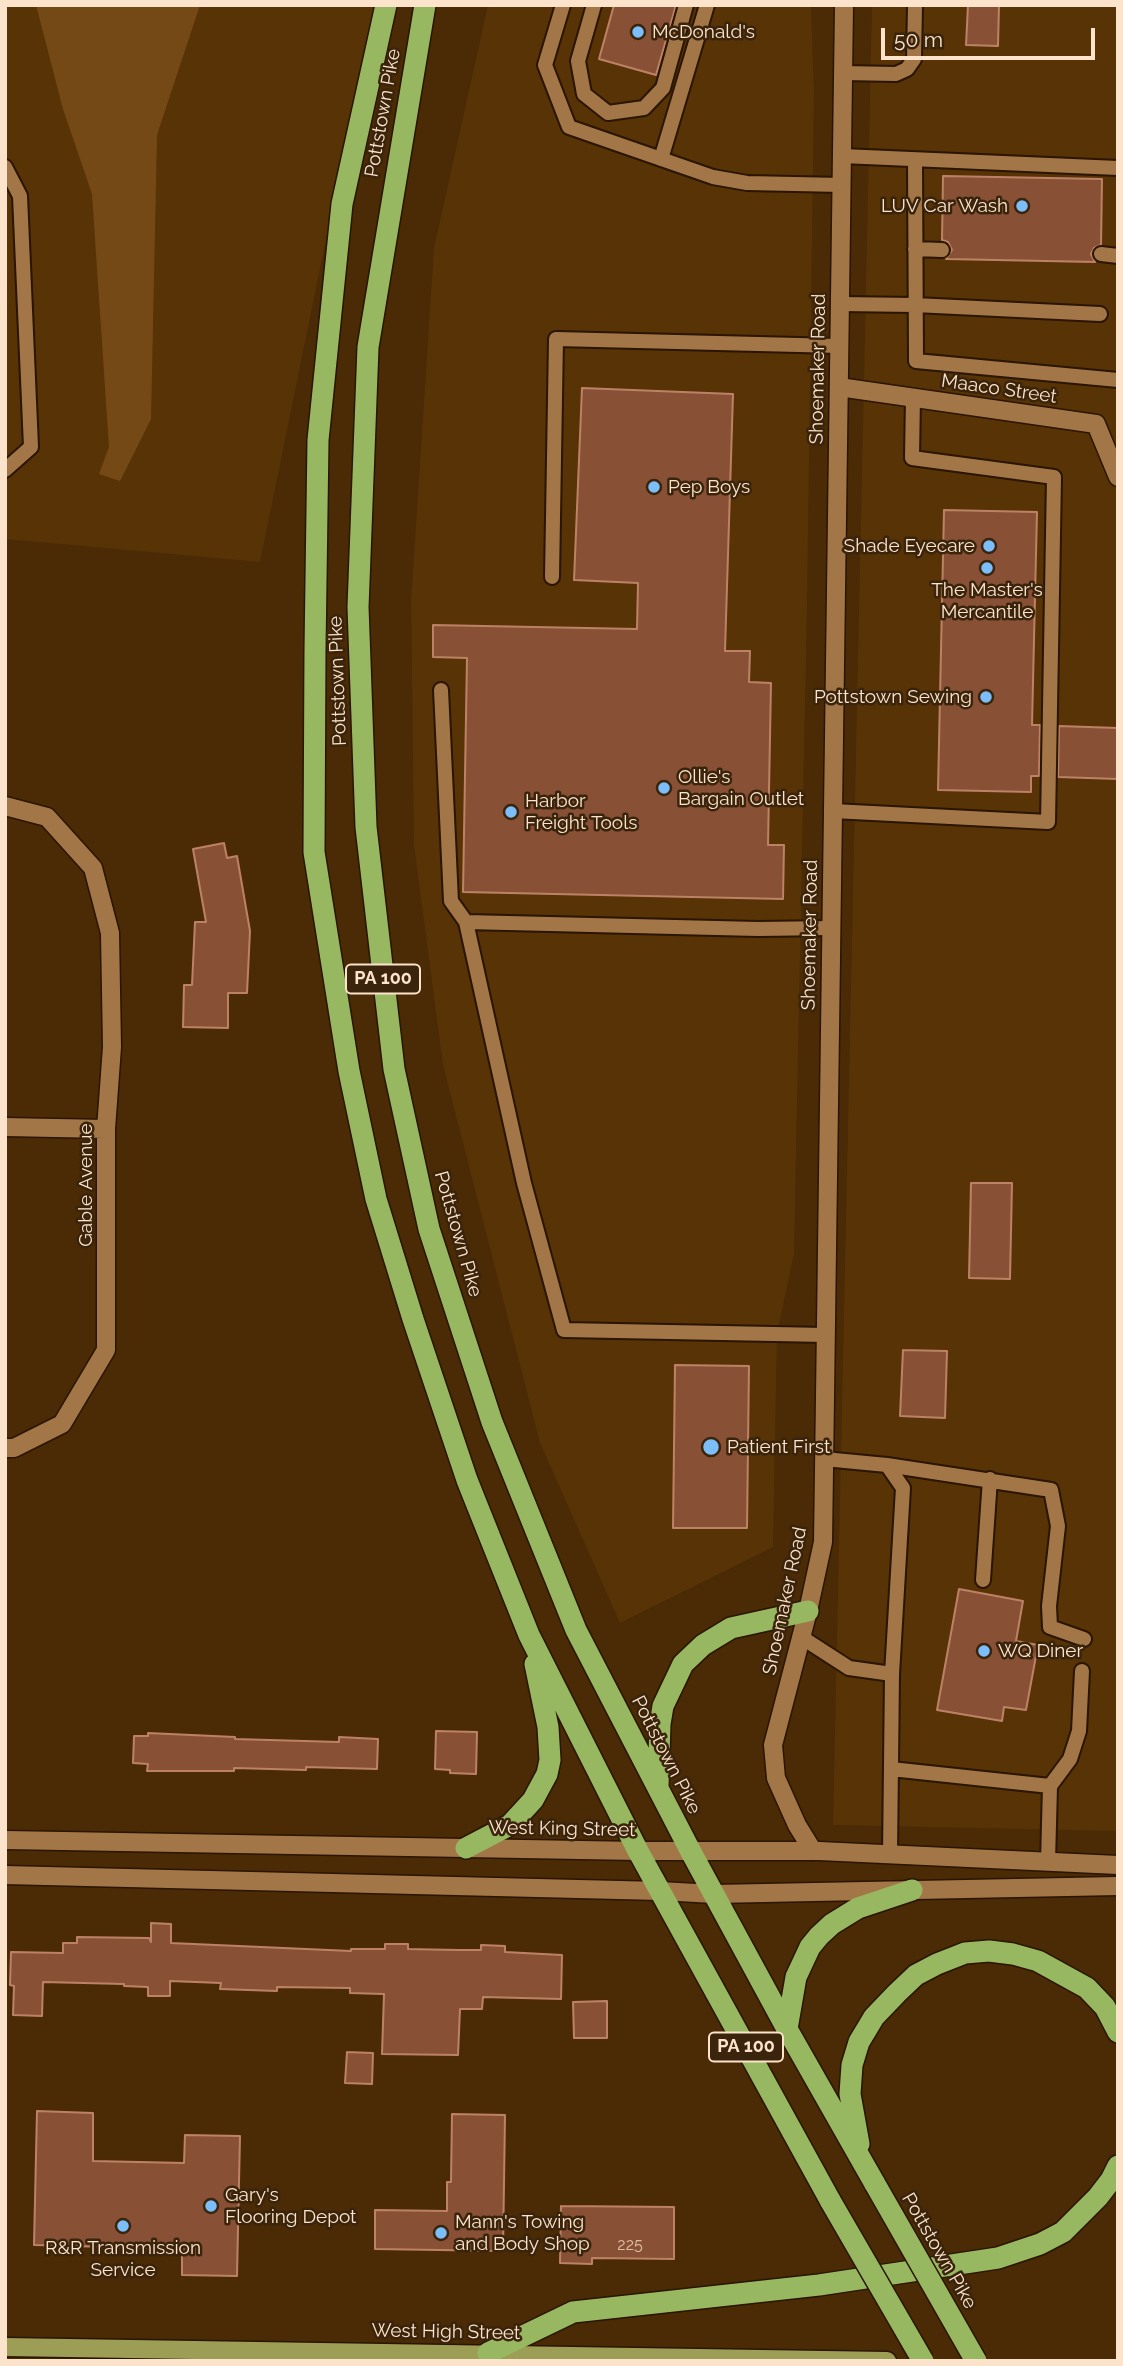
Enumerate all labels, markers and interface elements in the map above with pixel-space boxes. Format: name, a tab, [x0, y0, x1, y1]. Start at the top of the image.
scale bar	[885, 14, 1098, 58]
place label: McDonald's	[652, 21, 755, 43]
marker: McDonald's	[630, 24, 646, 40]
text: 50 m	[894, 27, 943, 52]
street label: Pottstown Pike	[360, 47, 406, 179]
place label: LUV Car Wash	[881, 195, 1008, 217]
marker: LUV Car Wash	[1014, 198, 1030, 214]
street label: Shoemaker Road	[805, 293, 831, 445]
street label: Maaco Street	[940, 370, 1058, 408]
place label: Pep Boys	[668, 476, 750, 498]
marker: Pep Boys	[646, 479, 662, 495]
place label: Shade Eyecare	[844, 535, 975, 557]
marker: Shade Eyecare	[981, 538, 997, 554]
marker: The Master's Mercantile	[979, 560, 995, 576]
place label: The Master's Mercantile	[931, 579, 1043, 623]
street label: Pottstown Pike	[324, 616, 352, 746]
place label: Pottstown Sewing	[814, 686, 972, 708]
marker: Pottstown Sewing	[978, 689, 994, 705]
place label: Ollie's Bargain Outlet	[678, 766, 804, 810]
marker: Ollie's Bargain Outlet	[656, 780, 672, 796]
place label: Harbor Freight Tools	[525, 790, 637, 834]
marker: Harbor Freight Tools	[503, 804, 519, 820]
street label: Shoemaker Road	[797, 859, 823, 1011]
road number: PA 100	[346, 964, 420, 994]
street label: Gable Avenue	[75, 1123, 97, 1247]
street label: Pottstown Pike	[429, 1168, 487, 1300]
place label: Patient First	[727, 1436, 830, 1458]
marker: Patient First	[701, 1437, 721, 1457]
street label: Shoemaker Road	[758, 1525, 812, 1677]
place label: WQ Diner	[998, 1640, 1083, 1662]
marker: WQ Diner	[976, 1643, 992, 1659]
street label: Pottstown Pike	[626, 1692, 706, 1818]
street label: West King Street	[488, 1816, 636, 1842]
road number: PA 100	[709, 2033, 783, 2062]
place label: Gary's Flooring Depot	[225, 2184, 356, 2228]
street label: Pottstown Pike	[897, 2189, 981, 2313]
marker: Gary's Flooring Depot	[203, 2198, 219, 2214]
place label: Mann's Towing and Body Shop	[455, 2211, 590, 2255]
marker: R&R Transmission Service	[115, 2218, 131, 2234]
marker: Mann's Towing and Body Shop	[433, 2225, 449, 2241]
house number: 225	[617, 2235, 643, 2255]
place label: R&R Transmission Service	[45, 2237, 201, 2281]
street label: West High Street	[371, 2319, 521, 2345]

